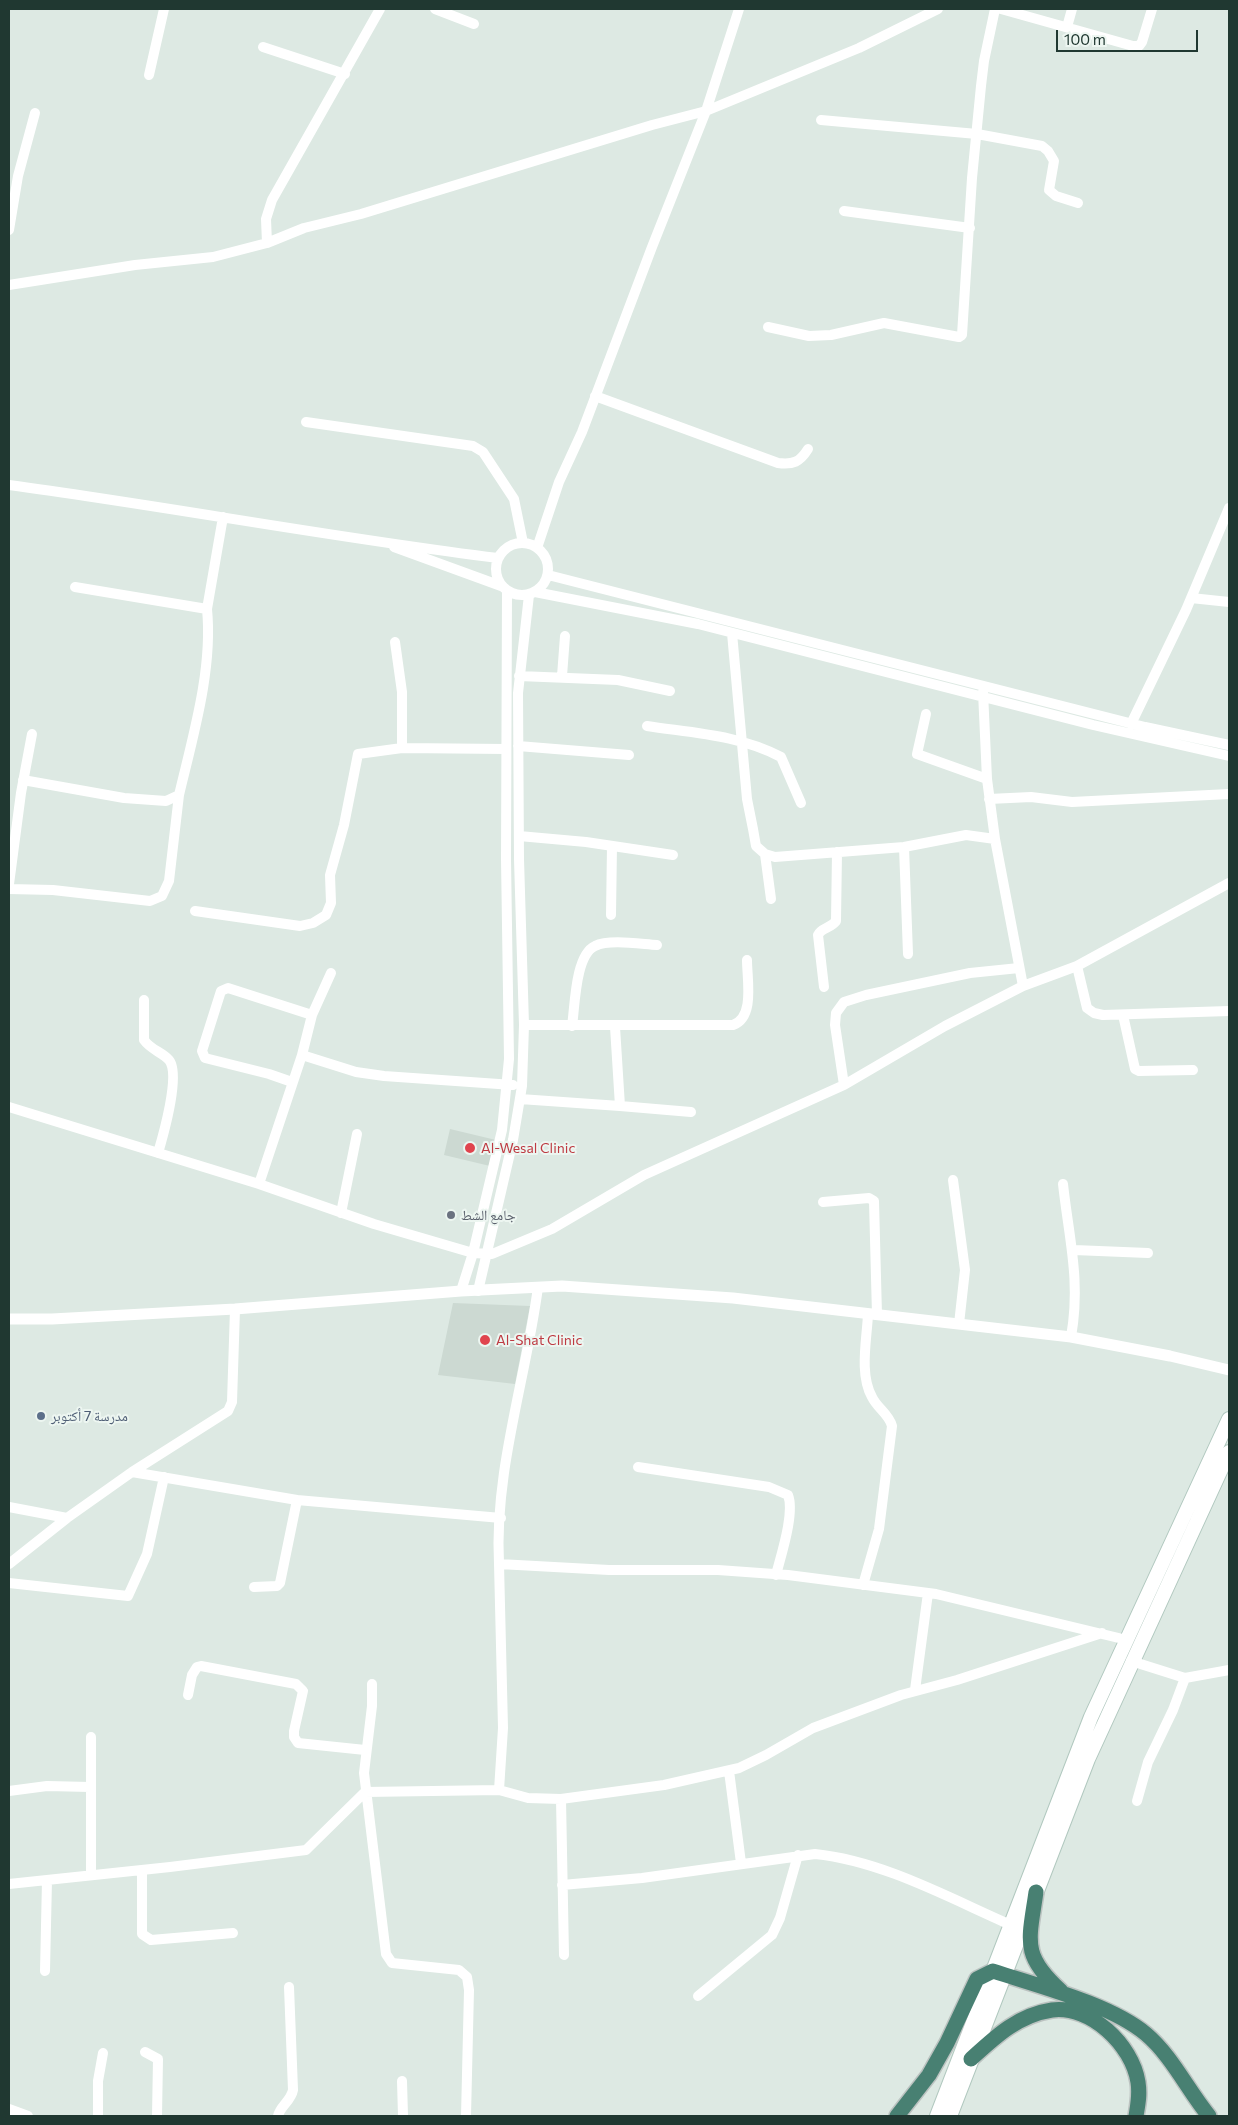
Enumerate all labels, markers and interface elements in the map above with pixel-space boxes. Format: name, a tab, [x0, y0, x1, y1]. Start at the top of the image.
scale bar	[1058, 20, 1200, 52]
text: 100 m	[1064, 30, 1106, 48]
place label: Al-Wesal Clinic	[481, 1140, 575, 1156]
marker: Al-Wesal Clinic	[463, 1141, 477, 1155]
place label: جامع الشط	[461, 1207, 516, 1223]
marker: جامع الشط	[445, 1209, 457, 1221]
place label: Al-Shat Clinic	[496, 1332, 582, 1348]
marker: Al-Shat Clinic	[478, 1333, 492, 1347]
place label: مدرسة 7 أكتوبر	[51, 1408, 128, 1424]
marker: مدرسة 7 أكتوبر	[35, 1410, 47, 1422]

